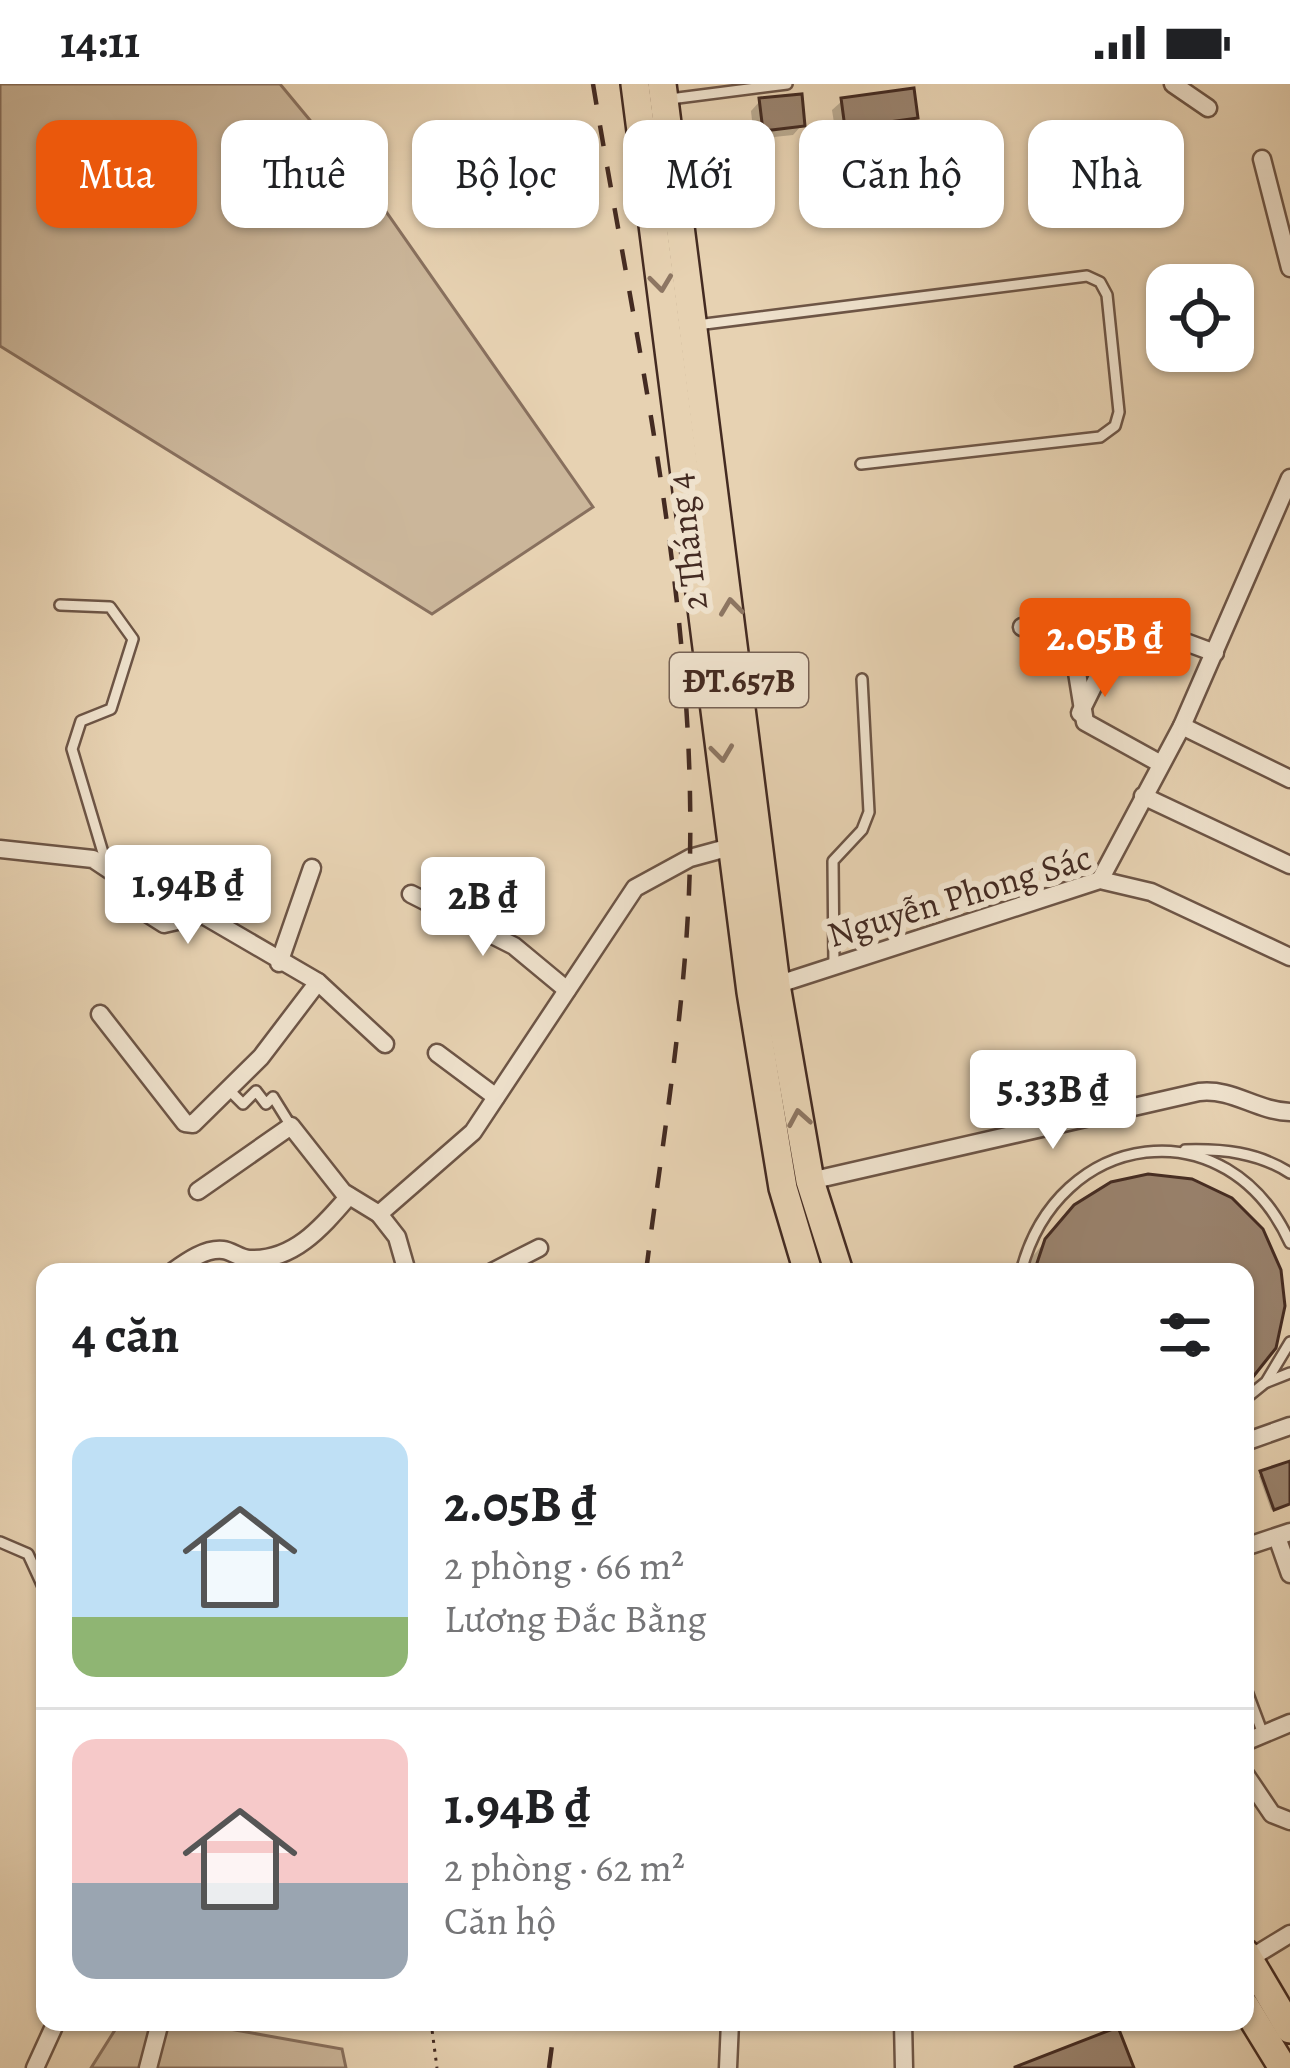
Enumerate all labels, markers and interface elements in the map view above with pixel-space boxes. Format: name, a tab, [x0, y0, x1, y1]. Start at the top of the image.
text: 14:11	[60, 11, 140, 73]
chip: Mua	[36, 120, 197, 228]
chip: Thuê	[221, 120, 388, 228]
chip: Bộ lọc	[412, 120, 599, 228]
chip: Mới	[623, 120, 775, 228]
chip: Căn hộ	[799, 120, 1004, 228]
chip: Nhà	[1028, 120, 1184, 228]
map controls	[1146, 264, 1254, 372]
button: locate	[1146, 264, 1254, 372]
one-way arrow	[647, 273, 673, 293]
street label: 2 Tháng 4	[654, 471, 719, 613]
one-way arrow	[718, 597, 744, 617]
pin: 2.05B ₫	[994, 598, 1216, 700]
text: 2.05B ₫	[1047, 610, 1163, 663]
road number: ĐT.657B	[670, 653, 808, 707]
one-way arrow	[708, 744, 734, 763]
street label: Nguyễn Phong Sác	[821, 832, 1097, 959]
pin: 1.94B ₫	[77, 845, 299, 947]
text: 1.94B ₫	[132, 857, 244, 910]
pin: 2B ₫	[412, 857, 554, 959]
text: 2B ₫	[448, 869, 518, 922]
pin: 5.33B ₫	[942, 1050, 1164, 1152]
text: 5.33B ₫	[997, 1062, 1109, 1115]
one-way arrow	[788, 1109, 813, 1129]
text: 4 căn	[72, 1300, 179, 1370]
icon: filters	[1152, 1302, 1218, 1368]
text: 2.05B ₫	[444, 1469, 597, 1539]
icon: home	[168, 1485, 312, 1629]
text: 2 phòng · 66 m²	[444, 1539, 684, 1592]
text: Lương Đắc Bằng	[444, 1592, 707, 1645]
text: 1.94B ₫	[444, 1771, 591, 1841]
icon: home	[168, 1787, 312, 1931]
text: 2 phòng · 62 m²	[444, 1841, 685, 1894]
text: Căn hộ	[444, 1894, 556, 1947]

